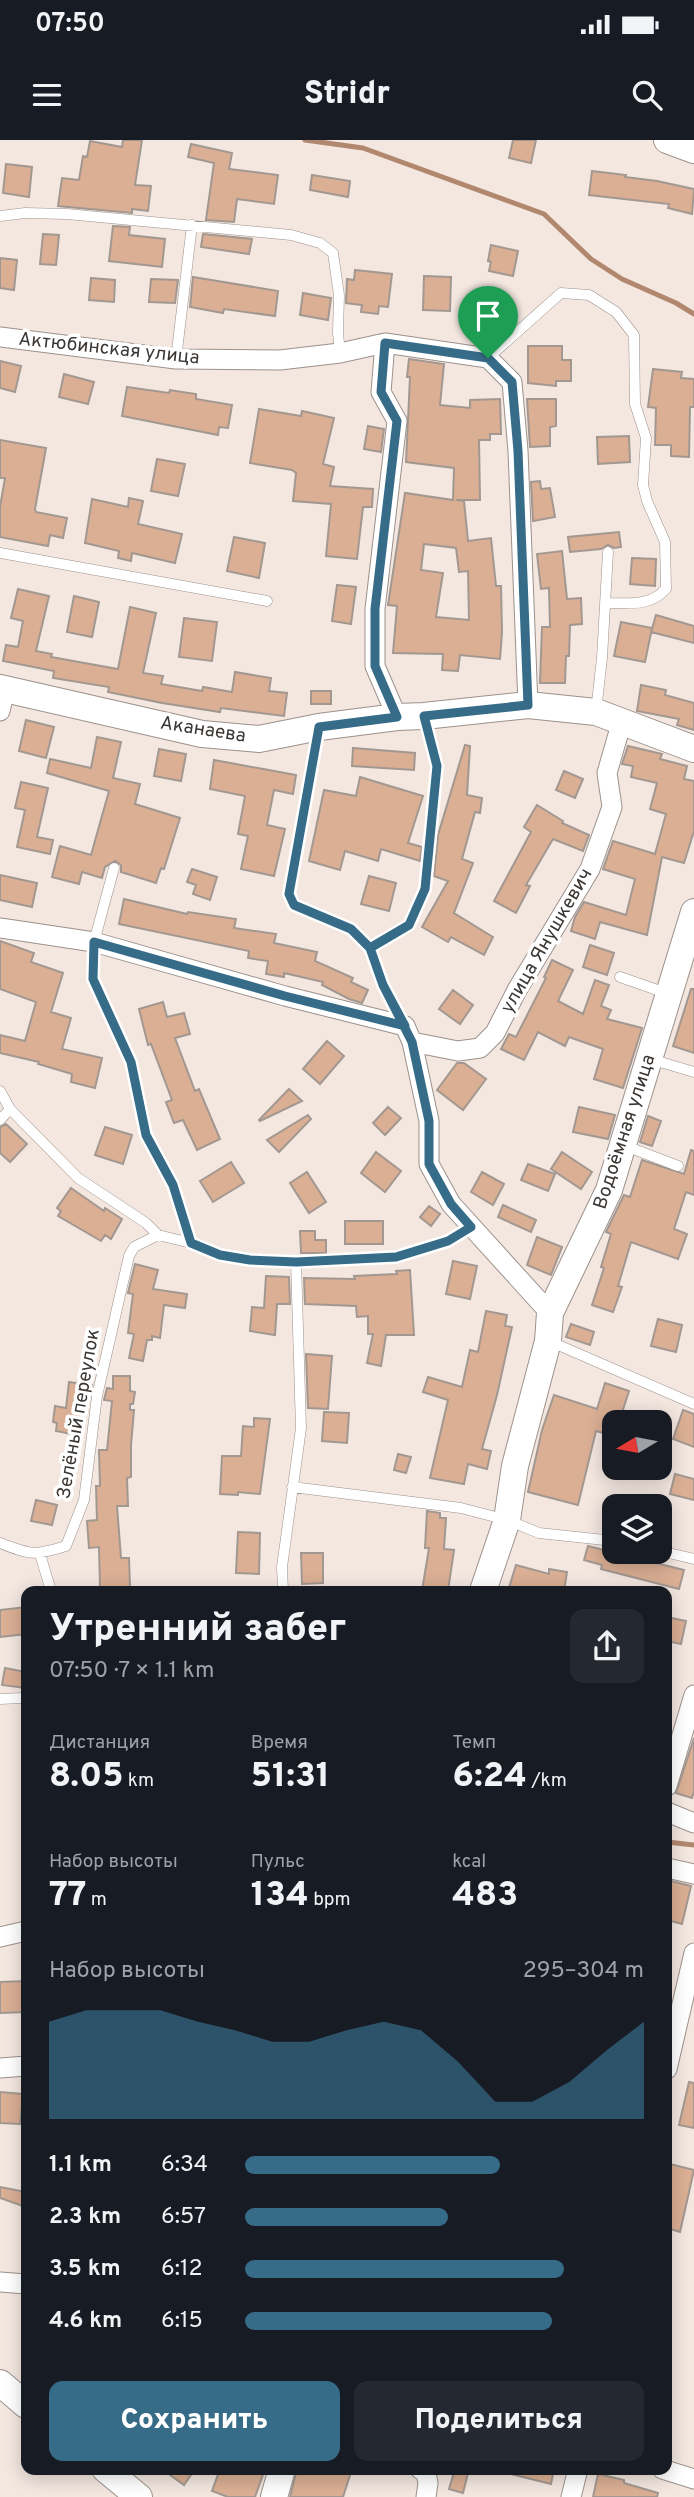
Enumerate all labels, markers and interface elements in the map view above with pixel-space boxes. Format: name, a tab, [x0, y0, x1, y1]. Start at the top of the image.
text: 07:50	[35, 8, 105, 41]
text: Stridr	[304, 75, 390, 115]
icon: menu	[28, 76, 66, 114]
icon: search	[628, 76, 666, 114]
pin	[458, 286, 518, 358]
icon: arrive	[469, 297, 507, 335]
street label: Актюбинская улица	[17, 328, 201, 370]
street label: Аканаева	[158, 711, 248, 749]
street label: улица Янушкевич	[496, 864, 598, 1018]
street label: Водоёмная улица	[589, 1052, 661, 1212]
street label: Зелёный переулок	[52, 1327, 106, 1501]
north arrow	[602, 1410, 672, 1480]
map controls	[602, 1410, 672, 1564]
button: layers	[602, 1494, 672, 1564]
text: Утренний забег	[49, 1606, 346, 1655]
button: share	[570, 1609, 644, 1683]
text: 07:50 · 7 × 1.1 km	[49, 1657, 214, 1686]
text: Дистанция	[49, 1731, 150, 1755]
text: Время	[251, 1731, 308, 1755]
text: Темп	[452, 1731, 496, 1755]
text: 8.05	[49, 1755, 123, 1799]
text: 51:31	[251, 1755, 330, 1799]
text: 6:24	[452, 1755, 527, 1799]
text: km	[123, 1769, 154, 1793]
text: /km	[527, 1769, 567, 1793]
text: Набор высоты	[49, 1850, 178, 1874]
text: Пульс	[251, 1850, 305, 1874]
text: kcal	[452, 1850, 486, 1874]
text: 77	[49, 1874, 86, 1918]
text: 134	[251, 1874, 309, 1918]
text: 483	[452, 1874, 518, 1918]
text: m	[86, 1888, 107, 1912]
text: bpm	[309, 1888, 350, 1912]
text: Набор высоты	[49, 1957, 205, 1986]
text: 295–304 m	[523, 1957, 644, 1986]
text: 1.1 km	[49, 2151, 112, 2180]
text: 6:34	[161, 2151, 208, 2180]
text: 2.3 km	[49, 2203, 121, 2232]
text: 6:57	[161, 2203, 206, 2232]
text: 3.5 km	[49, 2255, 121, 2284]
text: 6:12	[161, 2255, 203, 2284]
text: 4.6 km	[49, 2307, 122, 2336]
text: 6:15	[161, 2307, 203, 2336]
button: Сохранить	[49, 2381, 340, 2461]
button: Поделиться	[354, 2381, 644, 2461]

